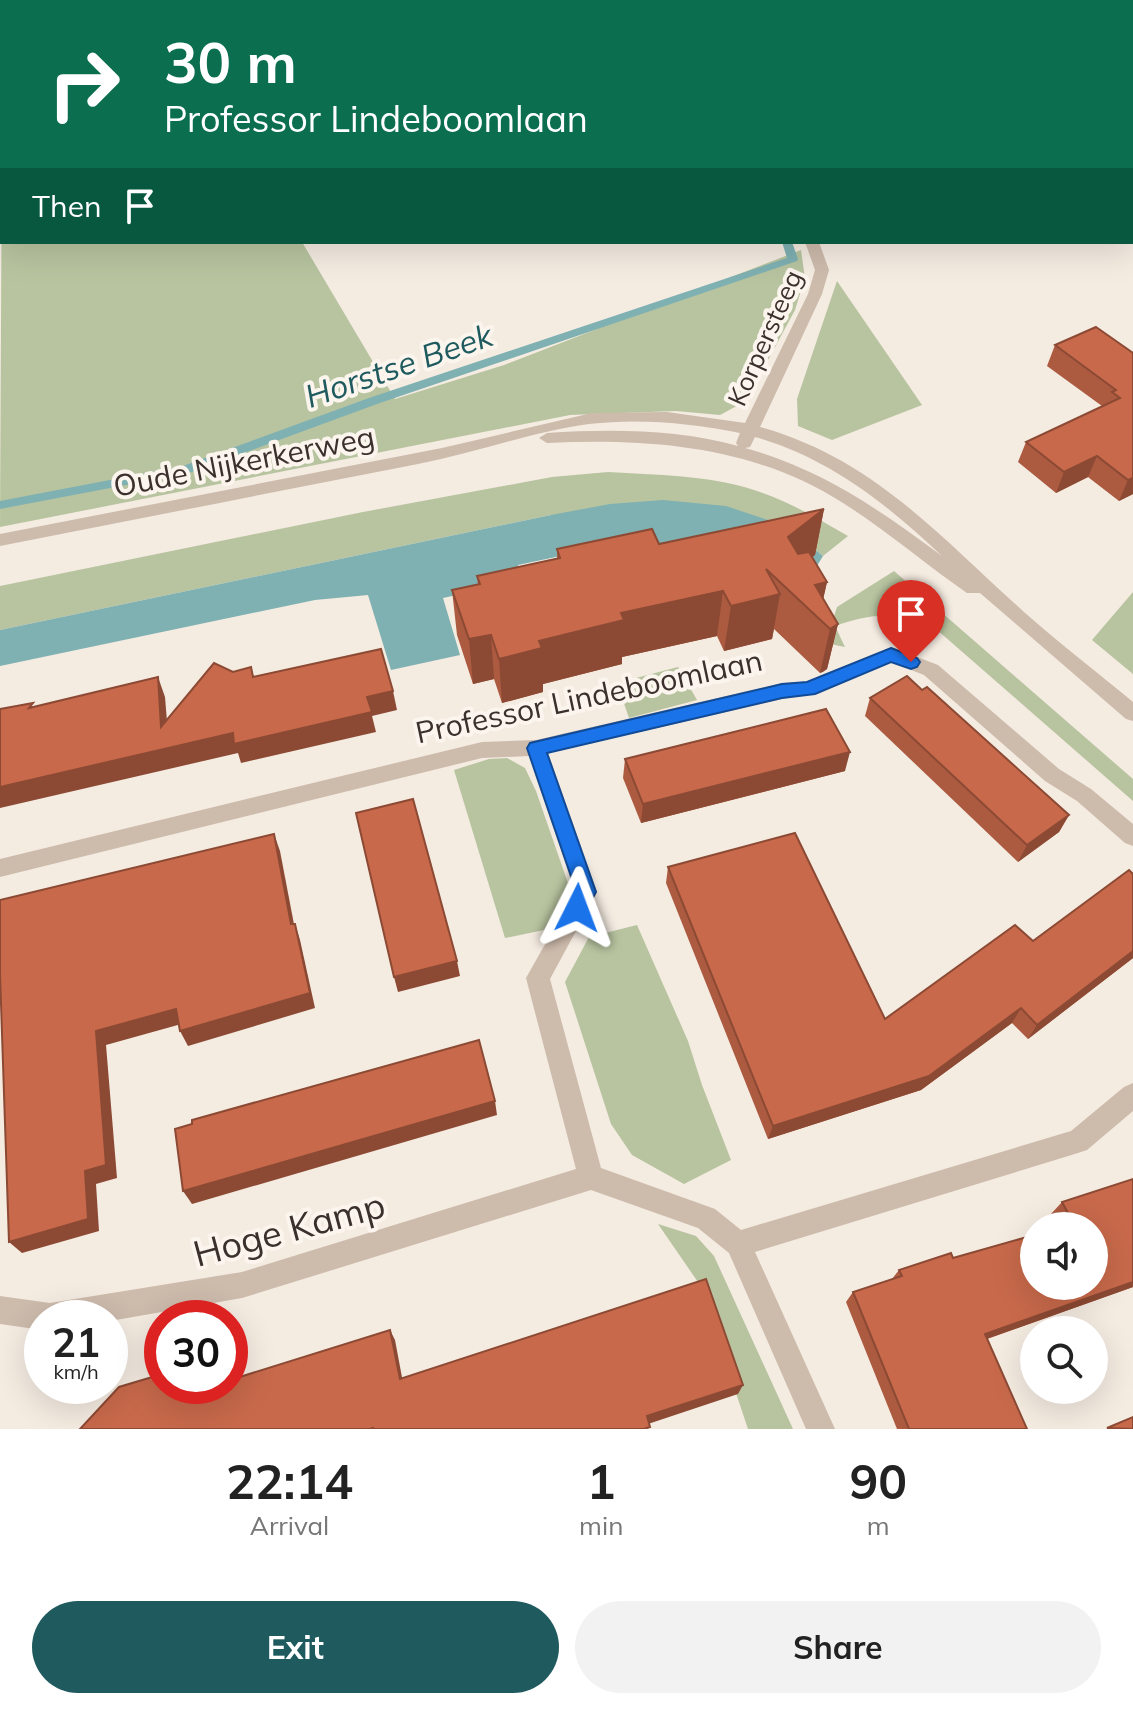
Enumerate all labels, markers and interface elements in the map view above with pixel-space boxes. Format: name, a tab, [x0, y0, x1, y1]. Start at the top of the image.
text: 30 m	[164, 27, 297, 97]
icon: right	[32, 32, 136, 136]
text: Professor Lindeboomlaan	[164, 96, 588, 141]
icon: arrive	[118, 184, 162, 228]
text: Then	[32, 187, 102, 225]
street label: Korpersteeg	[720, 265, 809, 411]
water label: Horstse Beek	[300, 314, 499, 416]
street label: Oude Nijkerkerweg	[110, 417, 378, 505]
pin	[877, 580, 945, 662]
icon: arrive	[889, 592, 933, 636]
street label: Professor Lindeboomlaan	[412, 641, 766, 751]
position arrow	[535, 866, 619, 950]
street label: Hoge Kamp	[188, 1181, 390, 1276]
map controls	[1020, 1212, 1108, 1404]
button: sound	[1020, 1212, 1108, 1300]
speed limit sign: 30	[144, 1300, 248, 1404]
button: search	[1020, 1316, 1108, 1404]
text: 21	[52, 1317, 100, 1367]
text: km/h	[53, 1359, 99, 1384]
text: 22:14	[226, 1451, 353, 1511]
text: 1	[587, 1451, 616, 1511]
text: 90	[849, 1451, 907, 1511]
text: Arrival	[250, 1509, 329, 1542]
text: min	[579, 1509, 623, 1542]
text: m	[867, 1509, 890, 1542]
button: Exit	[32, 1601, 559, 1693]
button: Share	[575, 1601, 1101, 1693]

